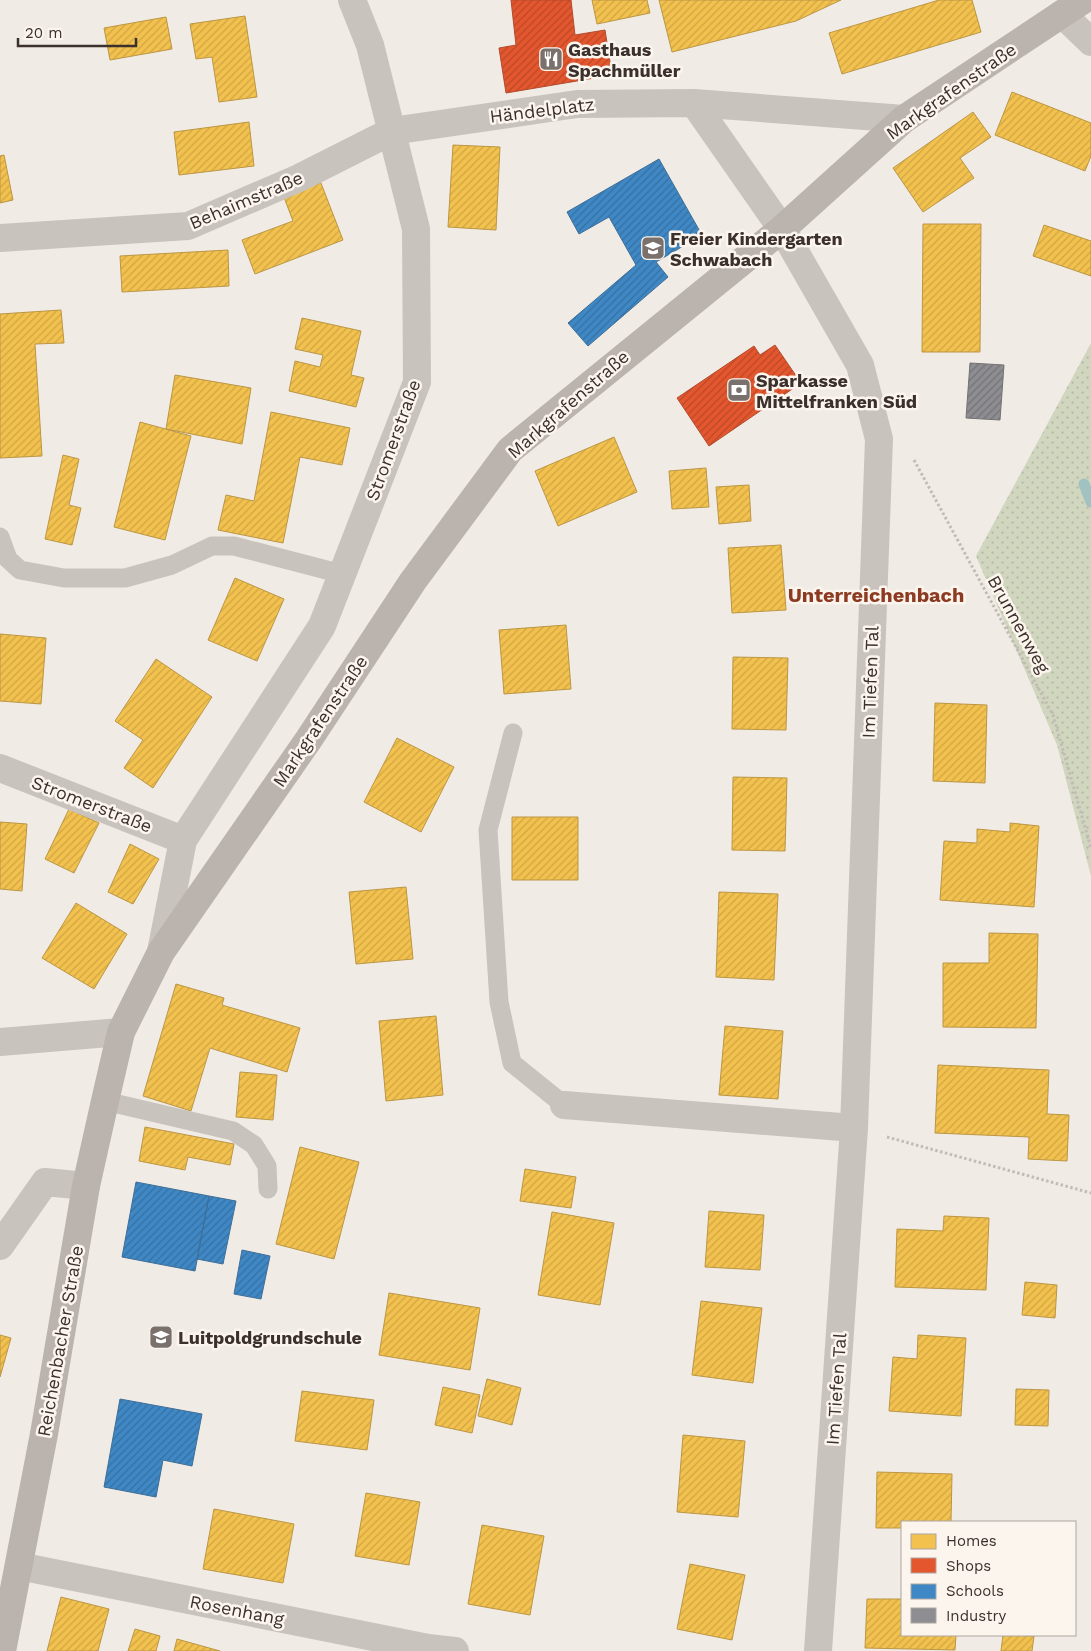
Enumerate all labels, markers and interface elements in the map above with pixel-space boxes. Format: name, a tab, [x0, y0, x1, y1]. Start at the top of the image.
scale bar	[18, 15, 135, 47]
text: 20 m	[25, 24, 63, 42]
street label: Markgrafenstraße	[882, 38, 1020, 144]
place label: Gasthaus Spachmüller	[568, 39, 681, 81]
restaurant icon: Gasthaus Spachmüller	[538, 46, 564, 72]
street label: Händelplatz	[488, 93, 596, 127]
street label: Behaimstraße	[186, 167, 306, 233]
place label: Freier Kindergarten Schwabach	[670, 228, 843, 270]
school or university icon: Freier Kindergarten Schwabach	[640, 235, 666, 261]
street label: Markgrafenstraße	[503, 346, 633, 462]
place label: Sparkasse Mittelfranken Süd	[756, 370, 917, 412]
street label: Stromerstraße	[361, 377, 425, 503]
bank icon: Sparkasse Mittelfranken Süd	[726, 377, 752, 403]
street label: Brunnenweg	[983, 571, 1055, 677]
district label: Unterreichenbach	[788, 583, 964, 607]
street label: Im Tiefen Tal	[858, 625, 882, 739]
street label: Markgrafenstraße	[268, 651, 372, 791]
street label: Stromerstraße	[29, 771, 155, 837]
street label: Reichenbacher Straße	[33, 1244, 87, 1438]
school or university icon: Luitpoldgrundschule	[148, 1324, 174, 1350]
place label: Luitpoldgrundschule	[178, 1327, 362, 1348]
street label: Im Tiefen Tal	[822, 1332, 850, 1446]
legend	[901, 1521, 1076, 1636]
text: Homes	[946, 1532, 997, 1550]
text: Shops	[946, 1557, 991, 1575]
text: Schools	[946, 1582, 1004, 1600]
street label: Rosenhang	[188, 1591, 286, 1630]
text: Industry	[946, 1607, 1007, 1625]

